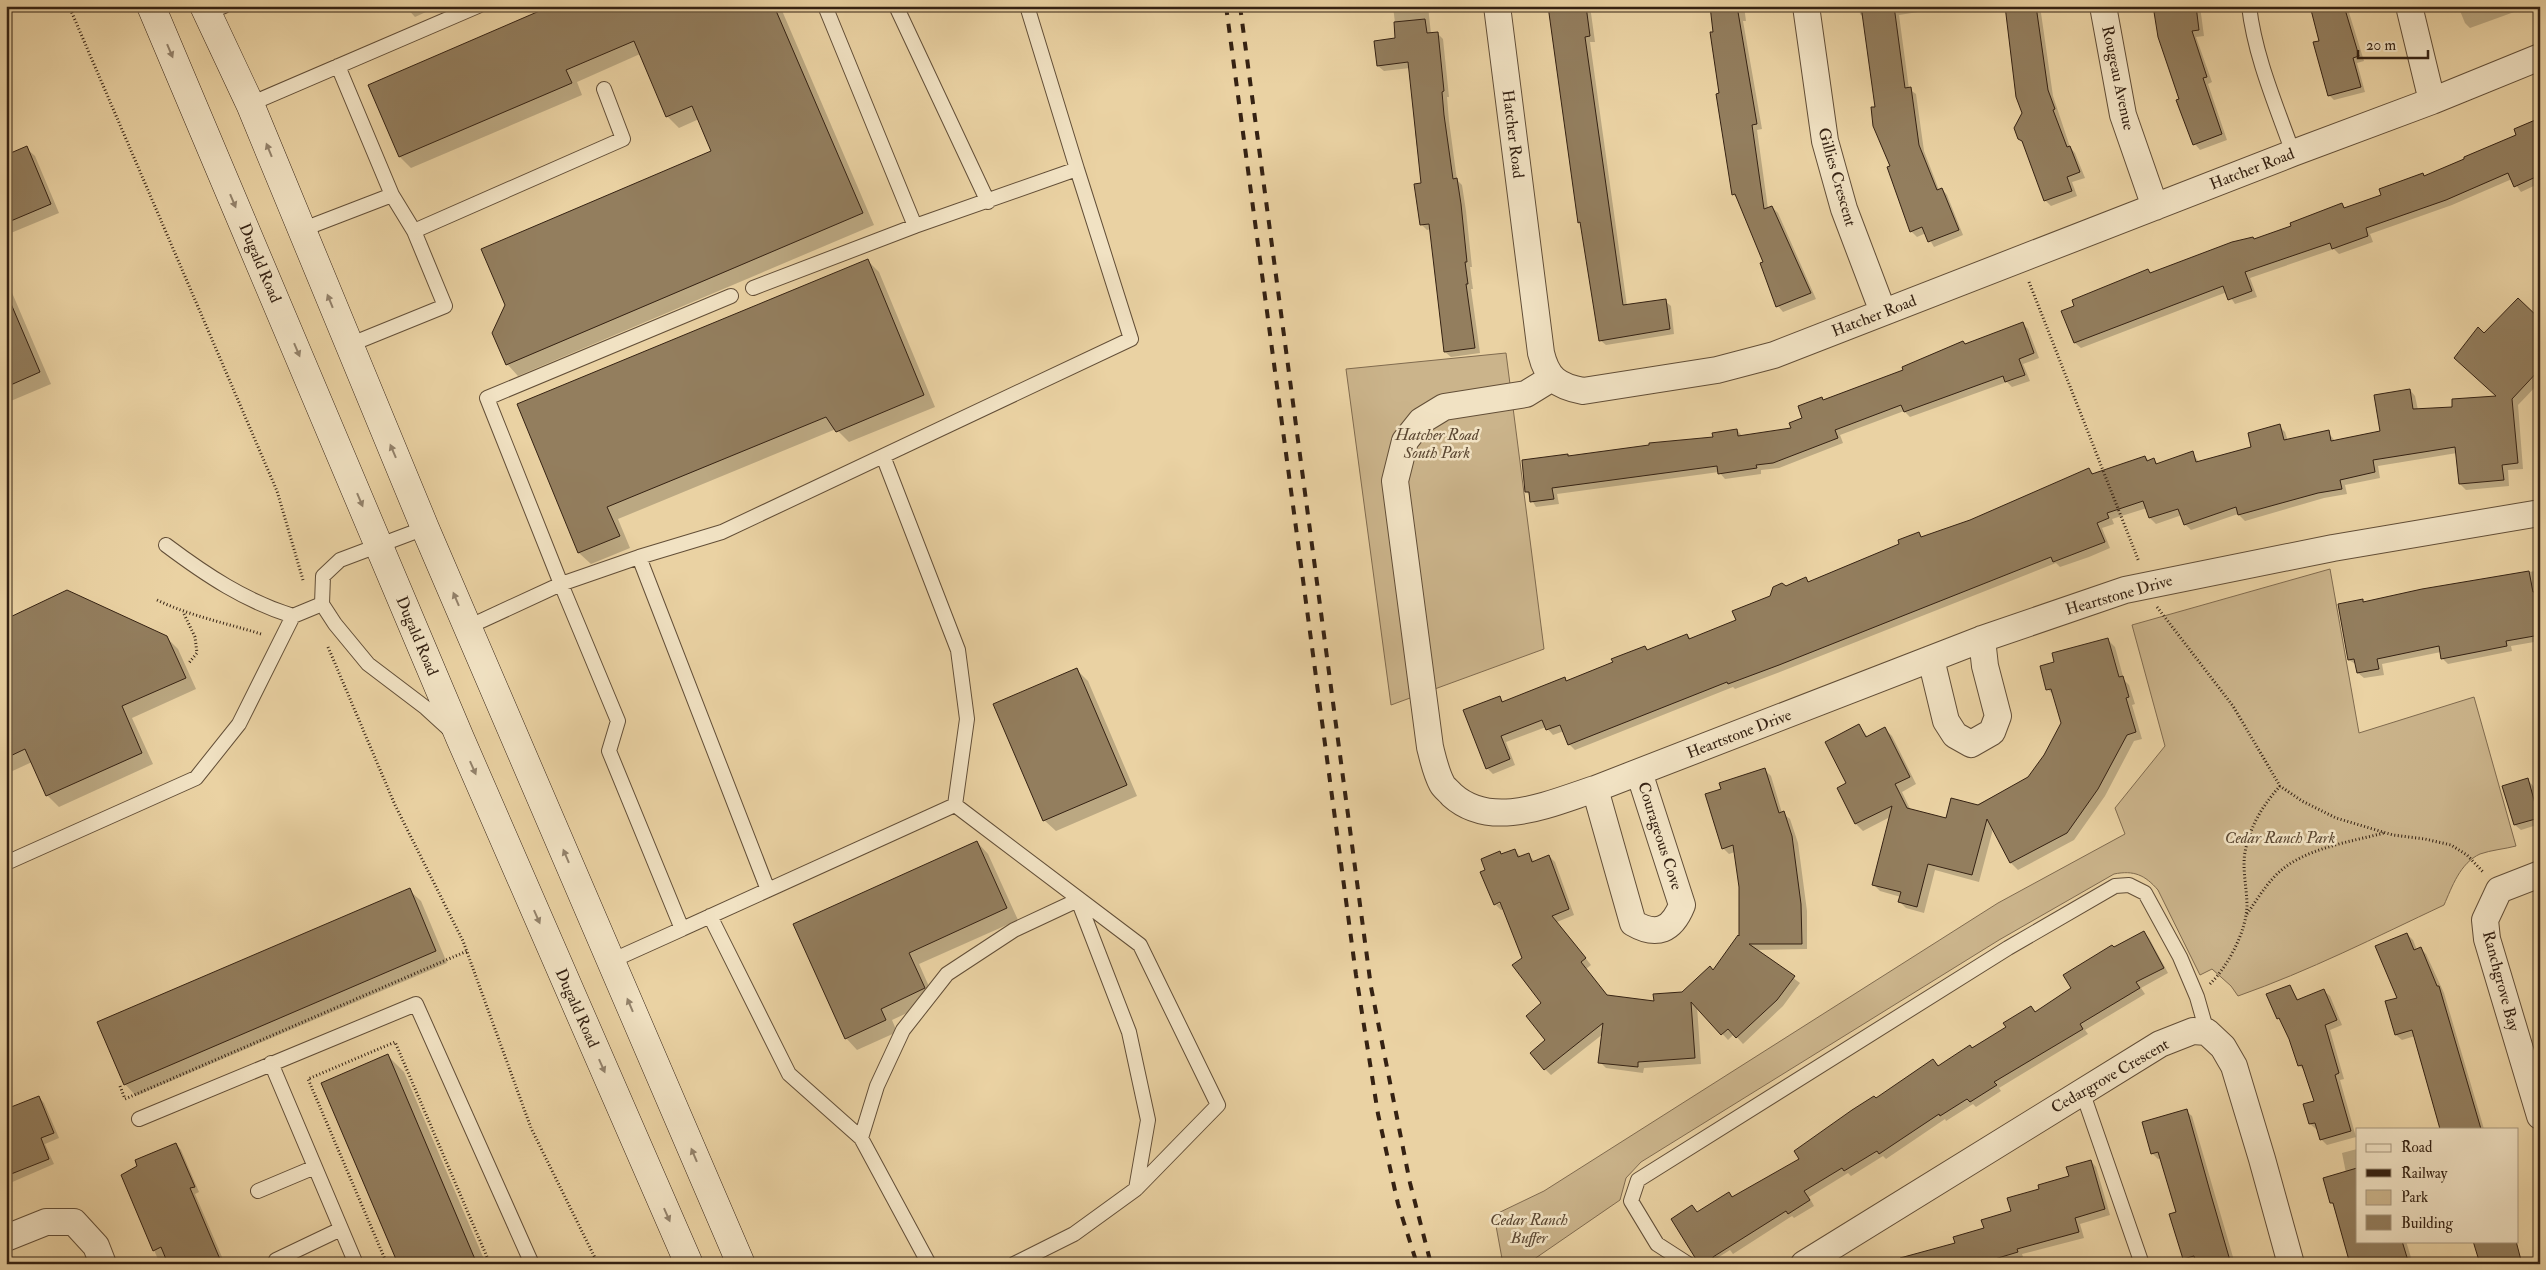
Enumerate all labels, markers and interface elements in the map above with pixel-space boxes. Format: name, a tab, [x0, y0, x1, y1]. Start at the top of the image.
street label: Rougeau Avenue	[2097, 24, 2139, 132]
scale bar	[2358, 28, 2428, 60]
text: 20 m	[2366, 36, 2396, 55]
one-way arrow	[166, 44, 174, 58]
street label: Hatcher Road	[1498, 89, 1528, 180]
street label: Gillies Crescent	[1813, 125, 1861, 229]
one-way arrow	[265, 142, 273, 157]
street label: Hatcher Road	[2207, 144, 2297, 194]
one-way arrow	[230, 194, 238, 208]
street label: Dugald Road	[234, 220, 286, 306]
street label: Hatcher Road	[1829, 291, 1919, 341]
one-way arrow	[326, 294, 334, 308]
one-way arrow	[293, 343, 301, 357]
park label: Hatcher Road South Park	[1394, 425, 1480, 463]
one-way arrow	[389, 443, 396, 458]
one-way arrow	[357, 493, 365, 507]
street label: Heartstone Drive	[2063, 570, 2175, 620]
one-way arrow	[452, 592, 460, 606]
street label: Dugald Road	[391, 593, 443, 679]
street label: Heartstone Drive	[1684, 705, 1795, 763]
one-way arrow	[469, 761, 477, 775]
street label: Courageous Cove	[1633, 779, 1687, 893]
park label: Cedar Ranch Park	[2225, 828, 2336, 848]
one-way arrow	[561, 849, 569, 863]
one-way arrow	[534, 910, 542, 924]
street label: Ranchgrove Bay	[2478, 929, 2524, 1034]
street label: Dugald Road	[551, 965, 603, 1051]
one-way arrow	[626, 998, 633, 1013]
street label: Cedargrove Crescent	[2047, 1034, 2173, 1118]
one-way arrow	[599, 1059, 607, 1073]
legend	[2356, 1128, 2518, 1242]
text: Road	[2401, 1138, 2433, 1157]
one-way arrow	[689, 1148, 697, 1162]
text: Railway	[2401, 1164, 2448, 1183]
text: Park	[2401, 1188, 2428, 1207]
one-way arrow	[664, 1208, 672, 1222]
park label: Cedar Ranch Buffer	[1490, 1210, 1568, 1248]
text: Building	[2401, 1214, 2453, 1233]

